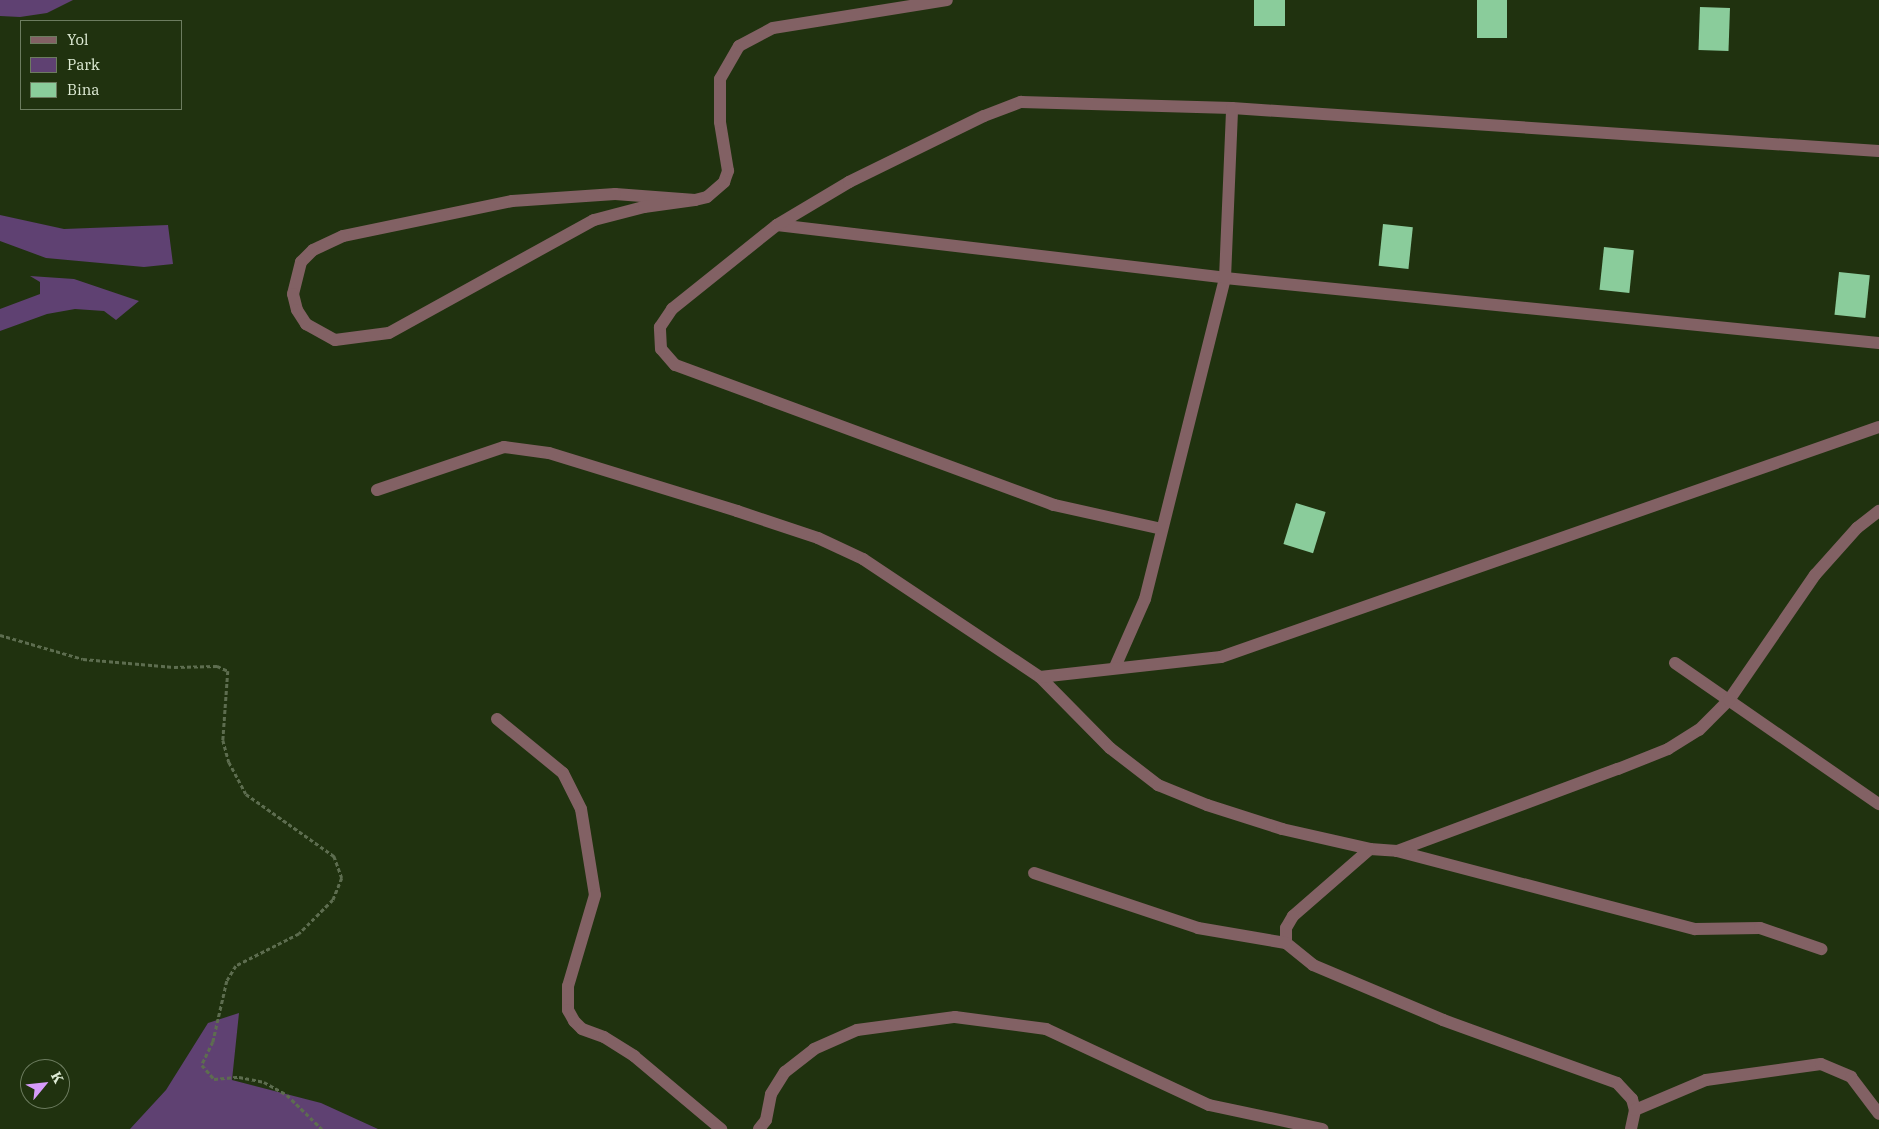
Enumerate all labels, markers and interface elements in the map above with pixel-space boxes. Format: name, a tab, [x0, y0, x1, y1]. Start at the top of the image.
legend	[20, 20, 182, 110]
text: Yol	[67, 30, 88, 49]
text: Park	[67, 55, 100, 74]
text: Bina	[67, 80, 100, 99]
north arrow	[20, 1059, 70, 1109]
text: K	[47, 1068, 68, 1086]

